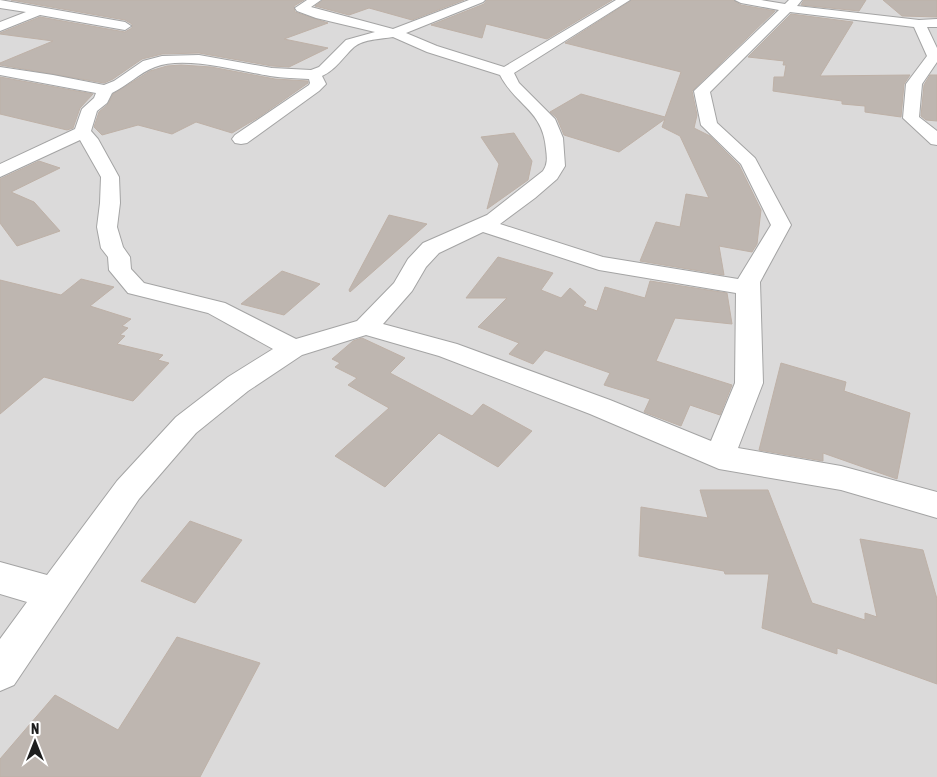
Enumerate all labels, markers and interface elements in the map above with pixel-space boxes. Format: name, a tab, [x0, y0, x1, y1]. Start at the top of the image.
north arrow	[10, 717, 60, 767]
text: N	[31, 721, 39, 737]

